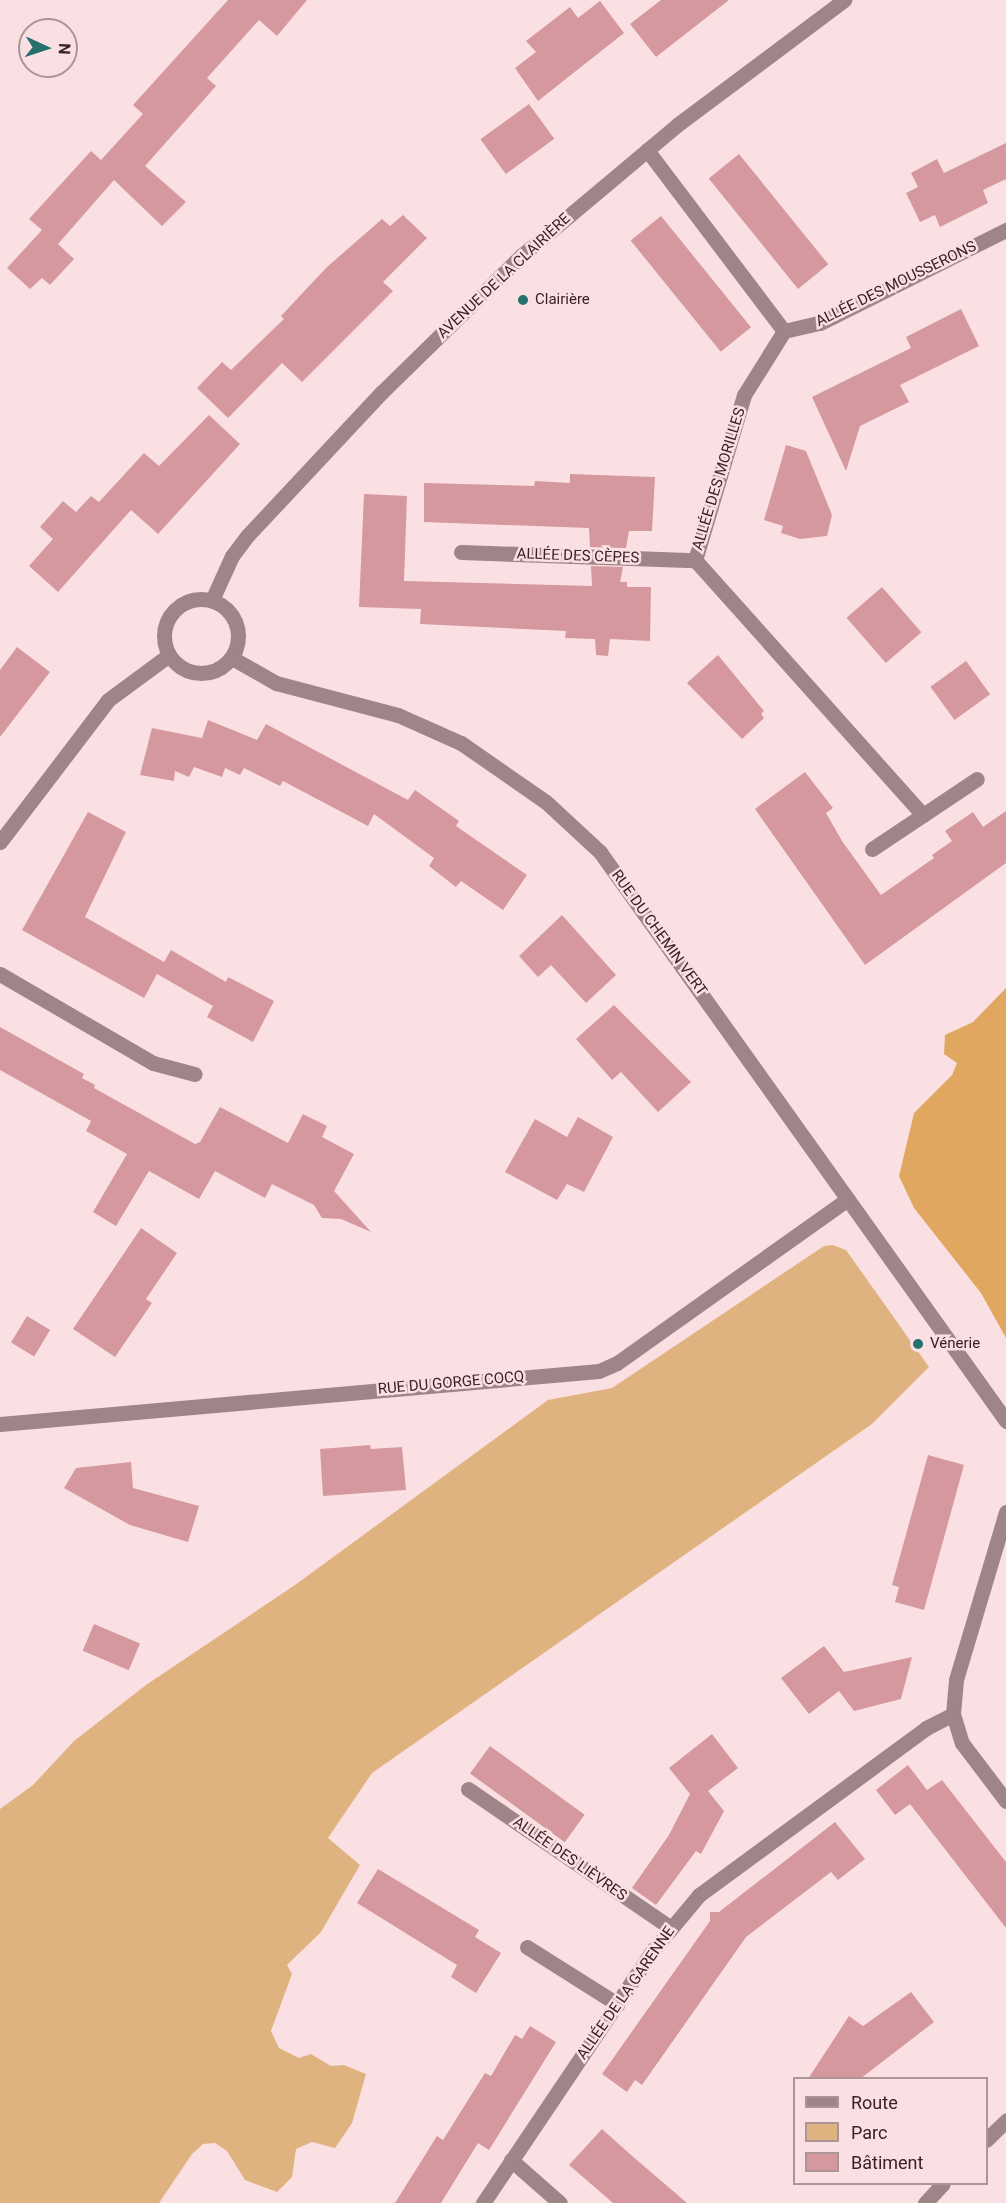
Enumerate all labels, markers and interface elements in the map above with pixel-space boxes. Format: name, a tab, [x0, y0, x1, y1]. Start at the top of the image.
north arrow	[18, 18, 78, 78]
text: N	[55, 43, 74, 55]
street label: AVENUE DE LA CLAIRIÈRE	[434, 210, 574, 342]
street label: ALLÉE DES MOUSSERONS	[813, 237, 979, 331]
place label: Clairière	[535, 291, 590, 309]
marker: Clairière	[516, 293, 530, 307]
street label: ALLÉE DES MORILLES	[689, 406, 749, 552]
street label: ALLÉE DES CÈPES	[516, 545, 640, 567]
street label: RUE DU CHEMIN VERT	[607, 867, 711, 999]
place label: Vénerie	[930, 1335, 980, 1353]
marker: Vénerie	[911, 1337, 925, 1351]
street label: RUE DU GORGE COCQ	[377, 1368, 525, 1398]
street label: ALLÉE DES LIÈVRES	[510, 1813, 630, 1905]
street label: ALLÉE DE LA GARENNE	[573, 1923, 679, 2063]
legend	[793, 2077, 988, 2185]
text: Route	[851, 2092, 898, 2113]
text: Parc	[851, 2122, 887, 2143]
text: Bâtiment	[851, 2152, 923, 2173]

